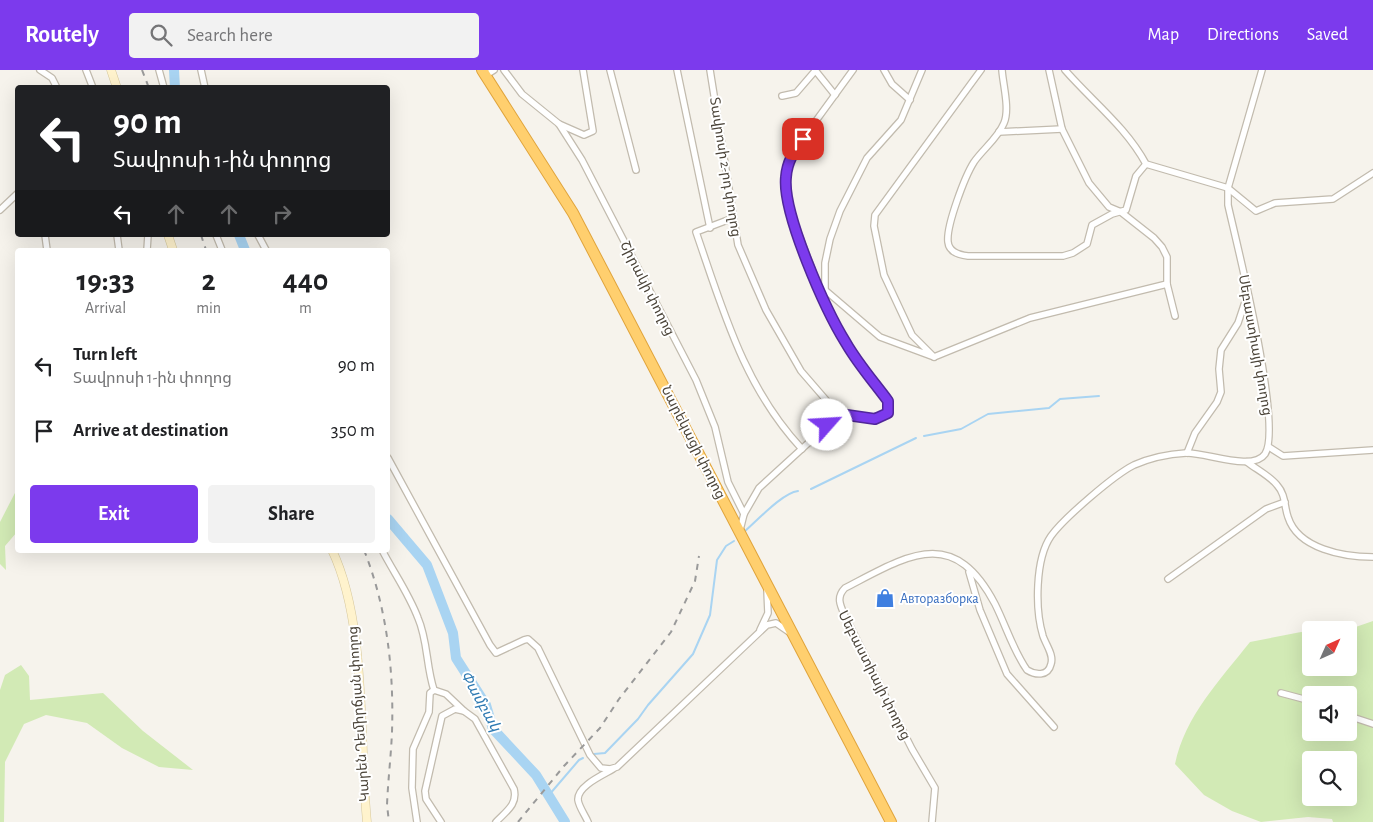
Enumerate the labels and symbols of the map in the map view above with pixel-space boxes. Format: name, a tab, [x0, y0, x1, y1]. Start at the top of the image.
street label: Տավրոսի 2-րդ փողոց	[707, 96, 743, 238]
pin	[782, 118, 824, 160]
street label: Շիրակի փողոց	[617, 239, 677, 338]
street label: Սեբաստիայի փողոց	[1236, 274, 1274, 417]
street label: Նարեկացի փողոց	[659, 384, 728, 501]
position arrow	[800, 398, 852, 450]
shop icon: Авторазборка	[874, 587, 896, 609]
place label: Авторазборка	[900, 592, 979, 606]
street label: Սեբաստիայի փողոց	[835, 609, 913, 742]
north arrow	[1302, 621, 1358, 676]
street label: Կարեն Դեմիրճյան փողոց	[346, 626, 372, 802]
water label: Փամբակ	[457, 669, 504, 735]

